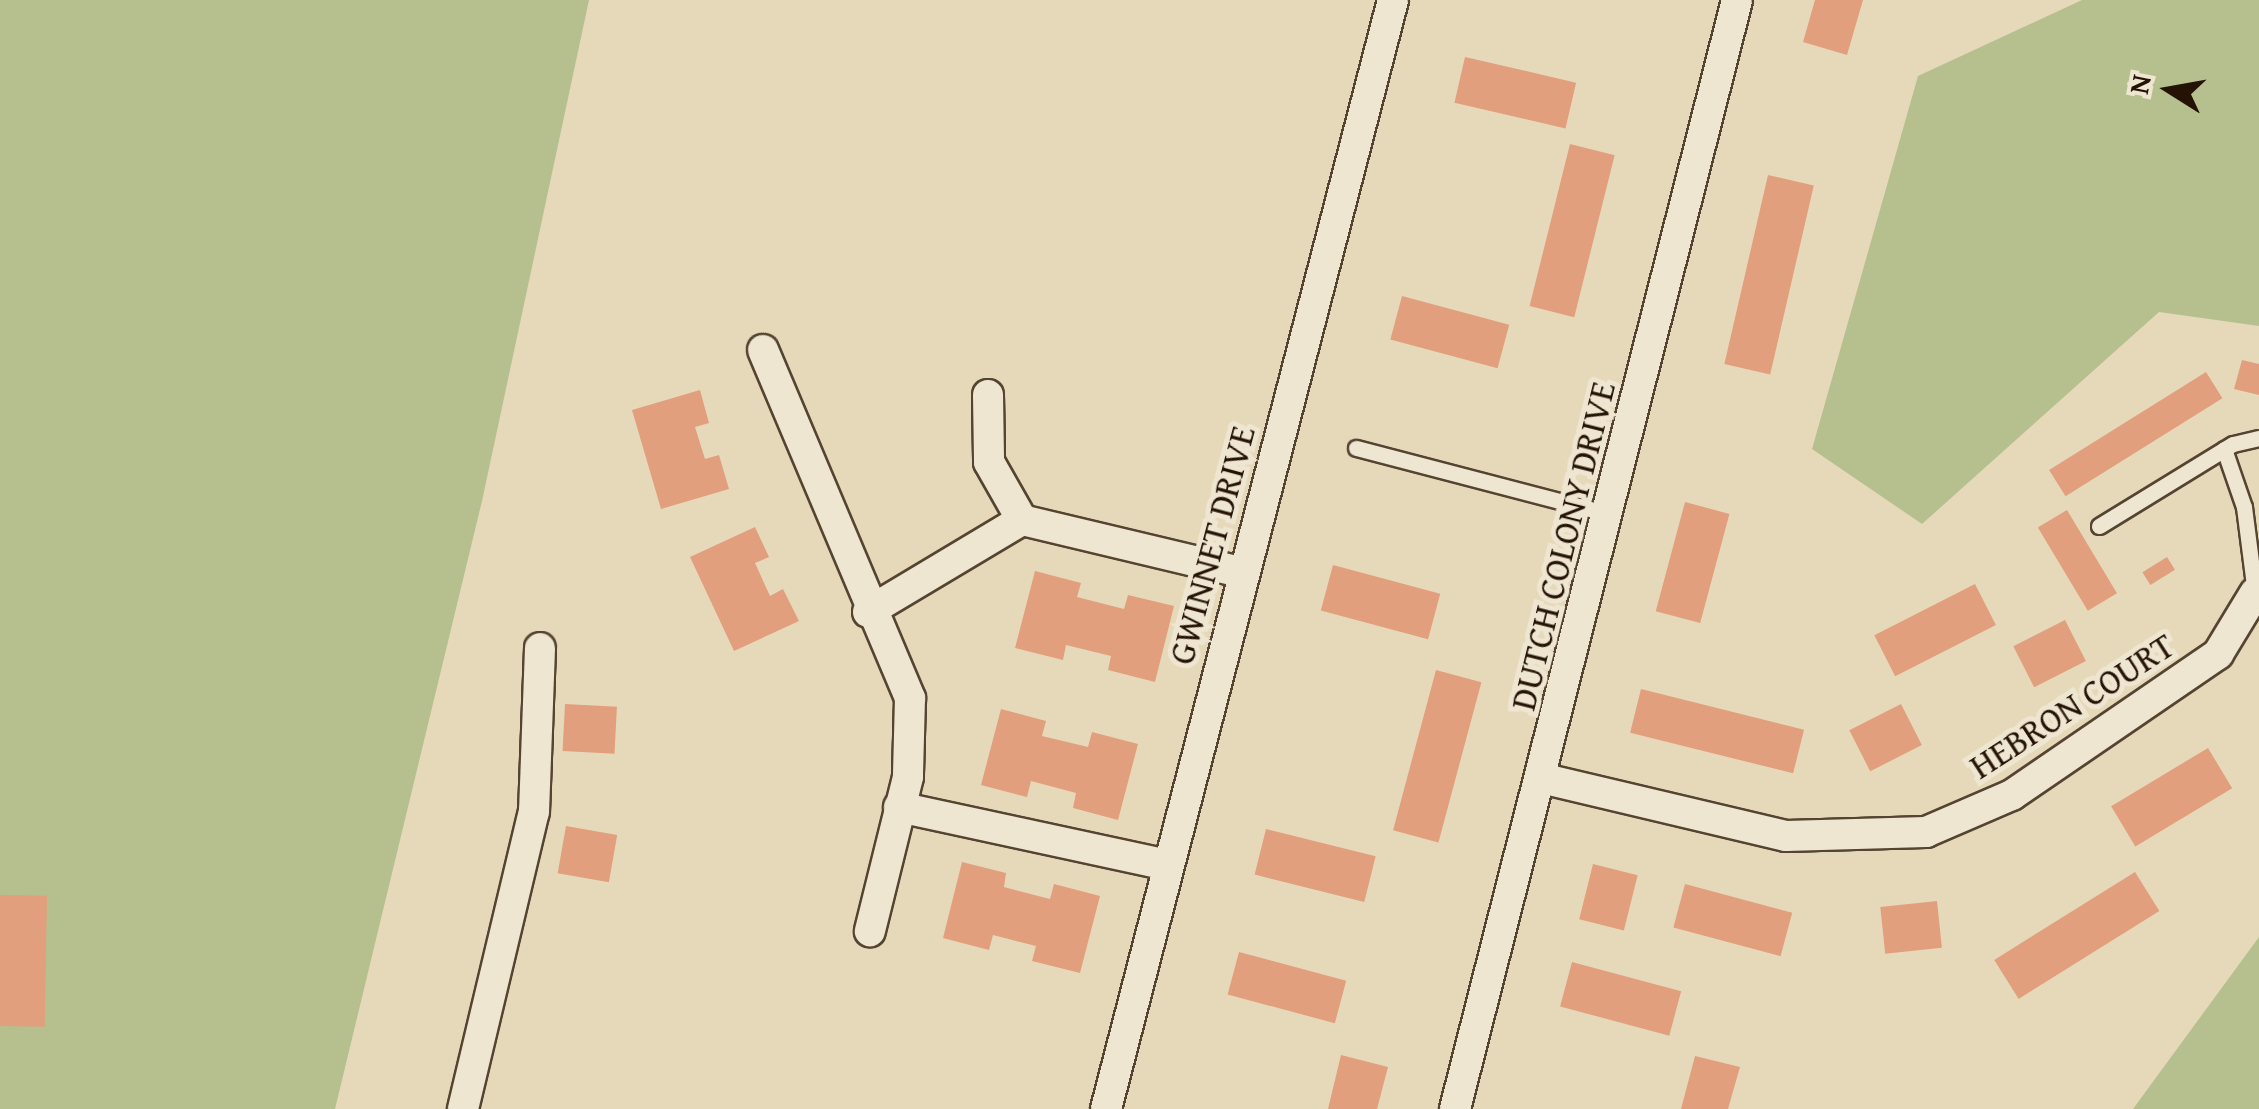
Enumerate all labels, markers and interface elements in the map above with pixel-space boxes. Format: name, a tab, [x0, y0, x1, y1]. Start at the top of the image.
north arrow	[2119, 40, 2219, 140]
text: N	[2117, 71, 2161, 97]
street label: DUTCH COLONY DRIVE	[1502, 377, 1624, 715]
street label: GWINNET DRIVE	[1160, 421, 1264, 669]
street label: HEBRON COURT	[1962, 624, 2182, 788]

